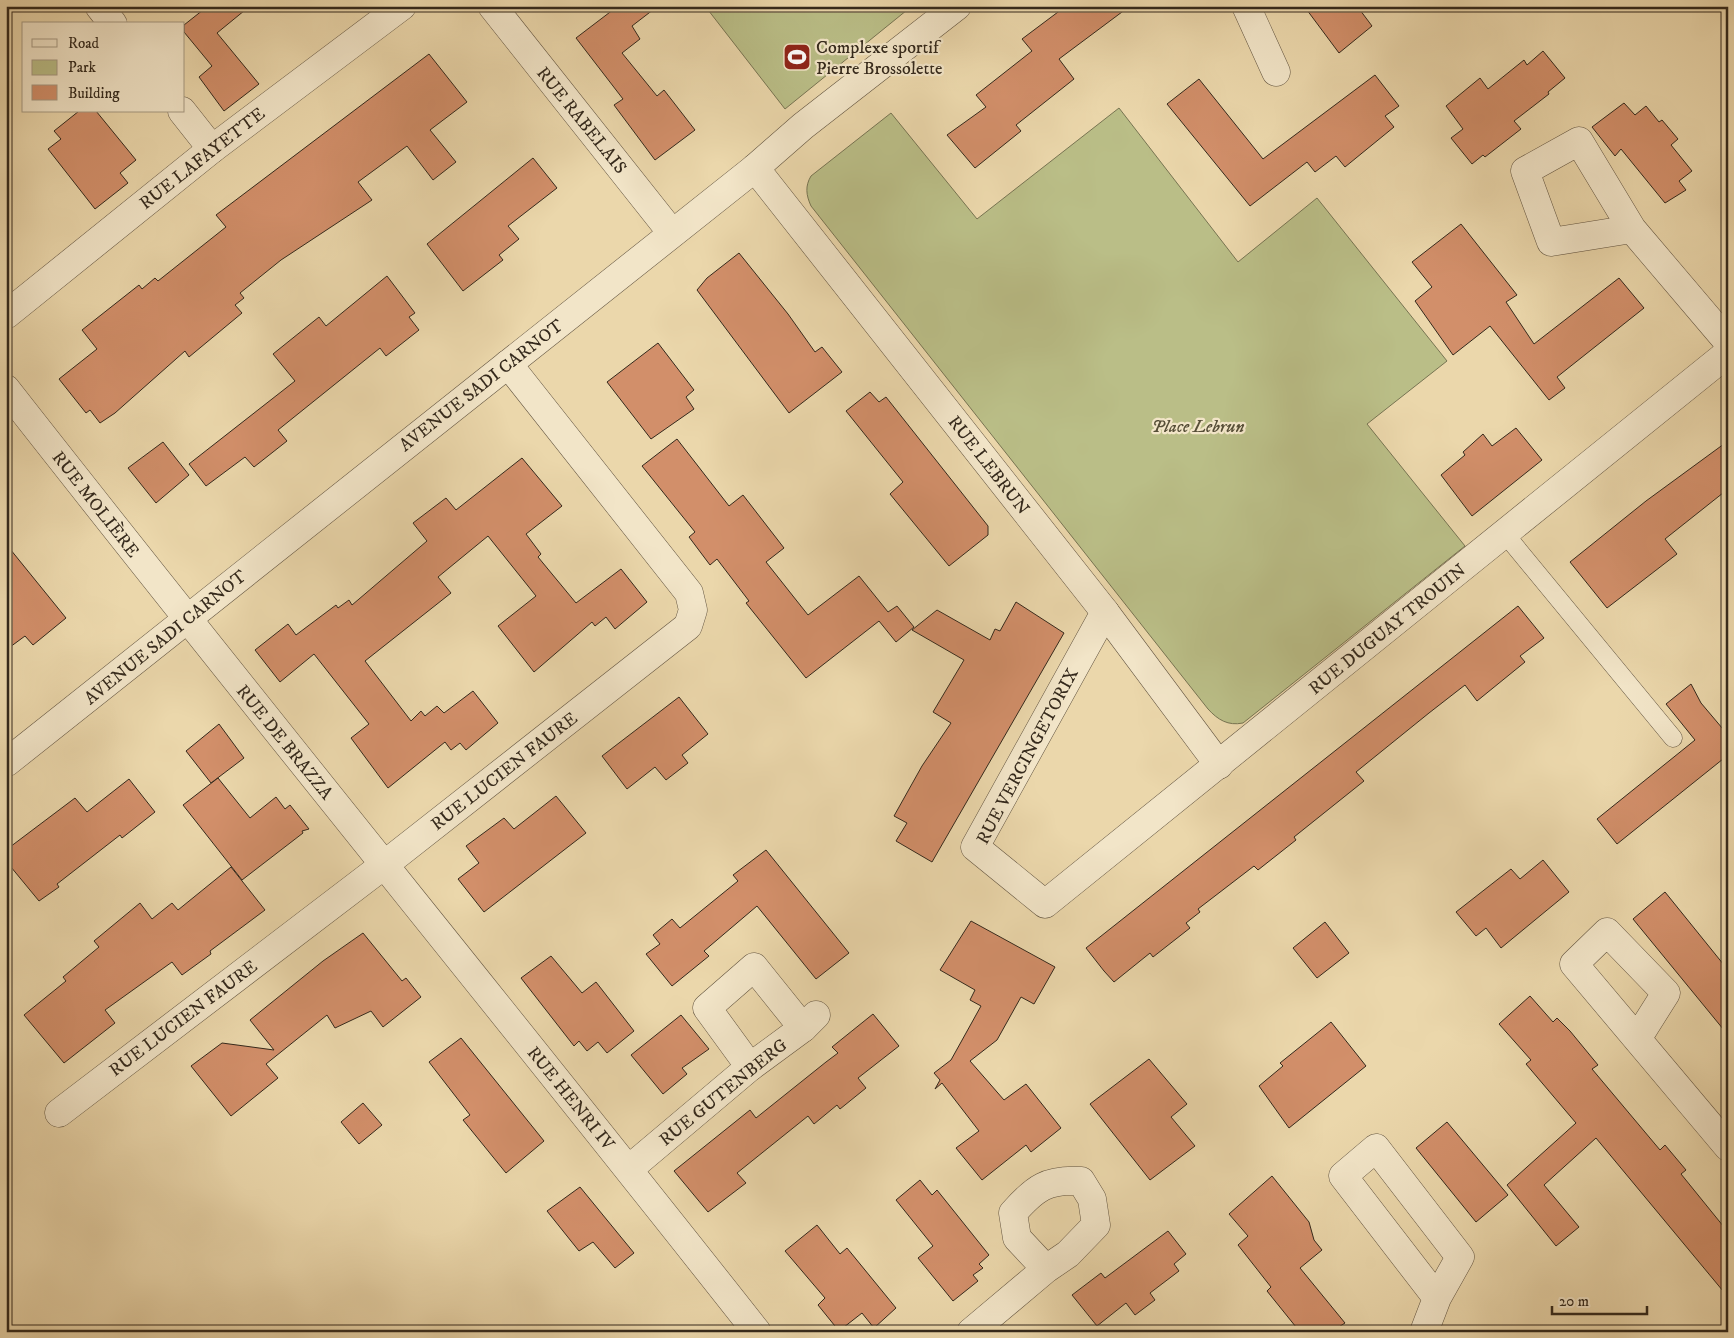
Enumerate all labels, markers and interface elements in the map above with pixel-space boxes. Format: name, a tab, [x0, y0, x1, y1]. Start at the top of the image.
legend	[22, 22, 185, 112]
text: Road	[68, 34, 100, 53]
place label: Complexe sportif Pierre Brossolette	[816, 37, 942, 80]
sports icon: Complexe sportif Pierre Brossolette	[782, 42, 812, 72]
text: Park	[68, 58, 97, 77]
street label: RUE RABELAIS	[531, 63, 631, 179]
text: Building	[68, 84, 120, 103]
street label: RUE LAFAYETTE	[135, 103, 270, 215]
street label: AVENUE SADI CARNOT	[395, 315, 568, 457]
street label: RUE LEBRUN	[943, 412, 1034, 520]
park label: Place Lebrun	[1152, 416, 1245, 438]
street label: RUE MOLIÈRE	[47, 447, 144, 562]
street label: RUE DUGUAY TROUIN	[1305, 559, 1471, 700]
street label: AVENUE SADI CARNOT	[80, 565, 251, 710]
street label: RUE VERCINGETORIX	[972, 665, 1084, 848]
street label: RUE DE BRAZZA	[231, 681, 338, 805]
street label: RUE LUCIEN FAURE	[427, 708, 582, 836]
street label: RUE LUCIEN FAURE	[105, 956, 262, 1082]
street label: RUE GUTENBERG	[655, 1034, 792, 1151]
street label: RUE HENRI IV	[522, 1042, 619, 1155]
scale bar	[1552, 1283, 1646, 1315]
text: 20 m	[1559, 1292, 1589, 1311]

